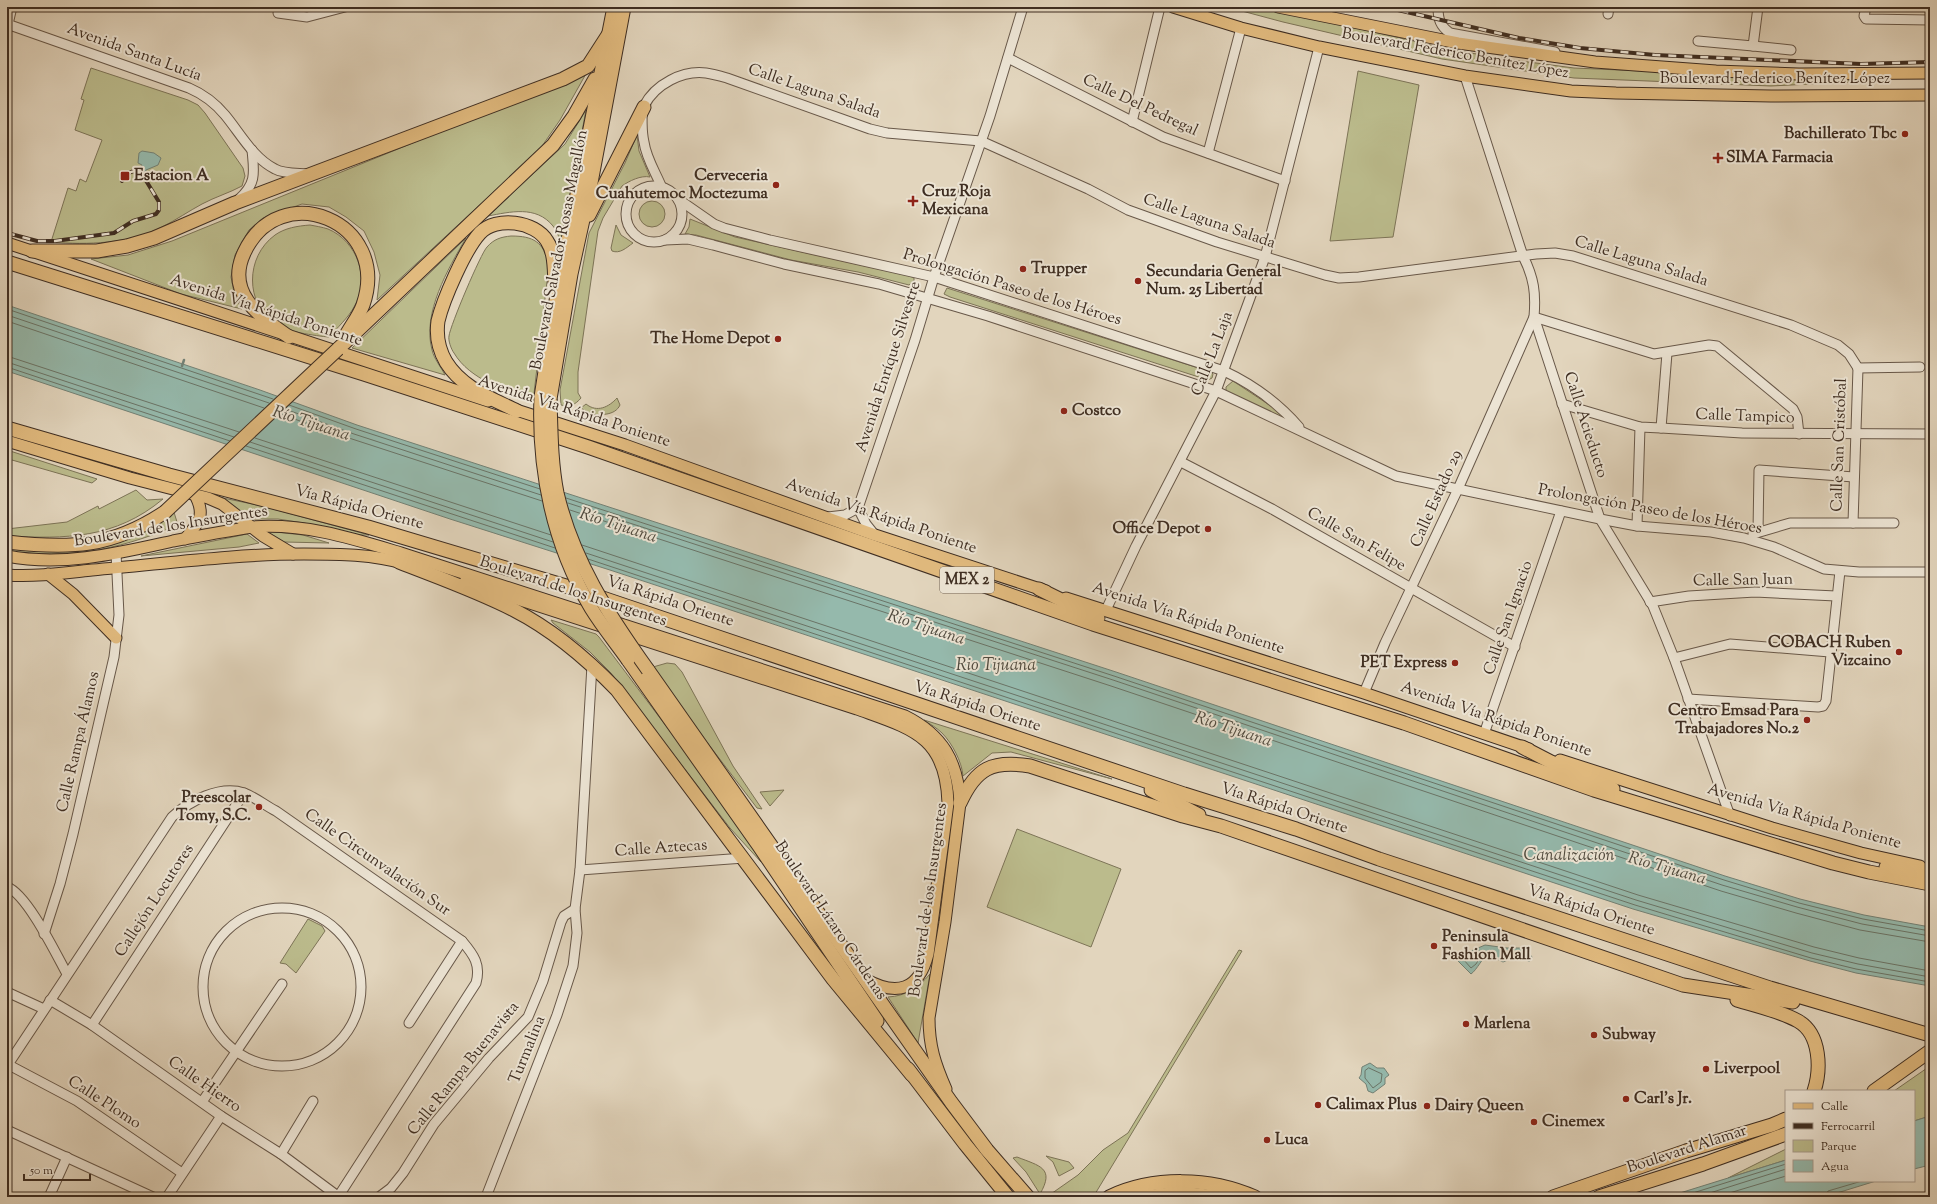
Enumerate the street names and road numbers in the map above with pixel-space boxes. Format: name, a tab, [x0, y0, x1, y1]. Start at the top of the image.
street label: Avenida Santa Lucía	[63, 18, 205, 88]
street label: Boulevard Federico Benítez López	[1340, 23, 1570, 85]
street label: Calle Laguna Salada	[745, 59, 884, 126]
street label: Boulevard Federico Benítez López	[1660, 68, 1890, 91]
street label: Calle Del Pedregal	[1078, 69, 1202, 143]
street label: Boulevard Salvador Rosas Magallón	[525, 127, 595, 372]
street label: Calle Laguna Salada	[1140, 189, 1279, 256]
street label: Calle Laguna Salada	[1571, 231, 1711, 293]
street label: Prolongación Paseo de los Héroes	[900, 244, 1124, 332]
street label: Avenida Vía Rápida Poniente	[167, 269, 365, 353]
street label: Avenida Enríque Silvestre	[850, 279, 928, 455]
street label: Calle La Laja	[1186, 308, 1240, 400]
street label: Calle Acieducto	[1557, 369, 1613, 481]
street label: Avenida Vía Rápida Poniente	[475, 370, 673, 454]
street label: Calle San Cristóbal	[1826, 377, 1854, 512]
street label: Calle Tampico	[1695, 404, 1795, 430]
street label: Calle Estado 29	[1405, 446, 1469, 551]
street label: Avenida Vía Rápida Poniente	[782, 473, 980, 561]
street label: Prolongación Paseo de los Héroes	[1536, 479, 1764, 541]
street label: Vía Rápida Oriente	[292, 480, 426, 536]
street label: Boulevard de los Insurgentes	[72, 500, 270, 554]
street label: Calle San Felipe	[1302, 502, 1410, 578]
street label: Boulevard de los Insurgentes	[476, 551, 670, 633]
street label: Calle San Ignacio	[1479, 557, 1539, 678]
road number: MEX 2	[940, 567, 994, 593]
street label: Calle San Juan	[1693, 569, 1794, 593]
street label: Vía Rápida Oriente	[603, 571, 737, 633]
street label: Avenida Vía Rápida Poniente	[1089, 577, 1287, 661]
street label: Calle Rampa Álamos	[52, 669, 106, 815]
street label: Vía Rápida Oriente	[910, 676, 1044, 738]
street label: Avenida Vía Rápida Poniente	[1397, 676, 1595, 764]
street label: Vía Rápida Oriente	[1217, 778, 1351, 840]
street label: Avenida Vía Rápida Poniente	[1704, 778, 1904, 856]
street label: Boulevard de los Insurgentes	[904, 801, 954, 999]
street label: Calle Circunvalación Sur	[299, 804, 455, 922]
street label: Calle Aztecas	[614, 834, 708, 864]
street label: Boulevard Lázaro Cárdenas	[768, 837, 892, 1005]
street label: Callejón Locutores	[110, 840, 200, 962]
street label: Vía Rápida Oriente	[1524, 880, 1658, 942]
street label: Calle Rampa Buenavista	[403, 997, 526, 1141]
street label: Turmalina	[504, 1012, 552, 1087]
street label: Calle Hierro	[163, 1051, 246, 1119]
street label: Calle Plomo	[63, 1071, 146, 1136]
street label: Boulevard Alamar	[1624, 1120, 1750, 1180]

